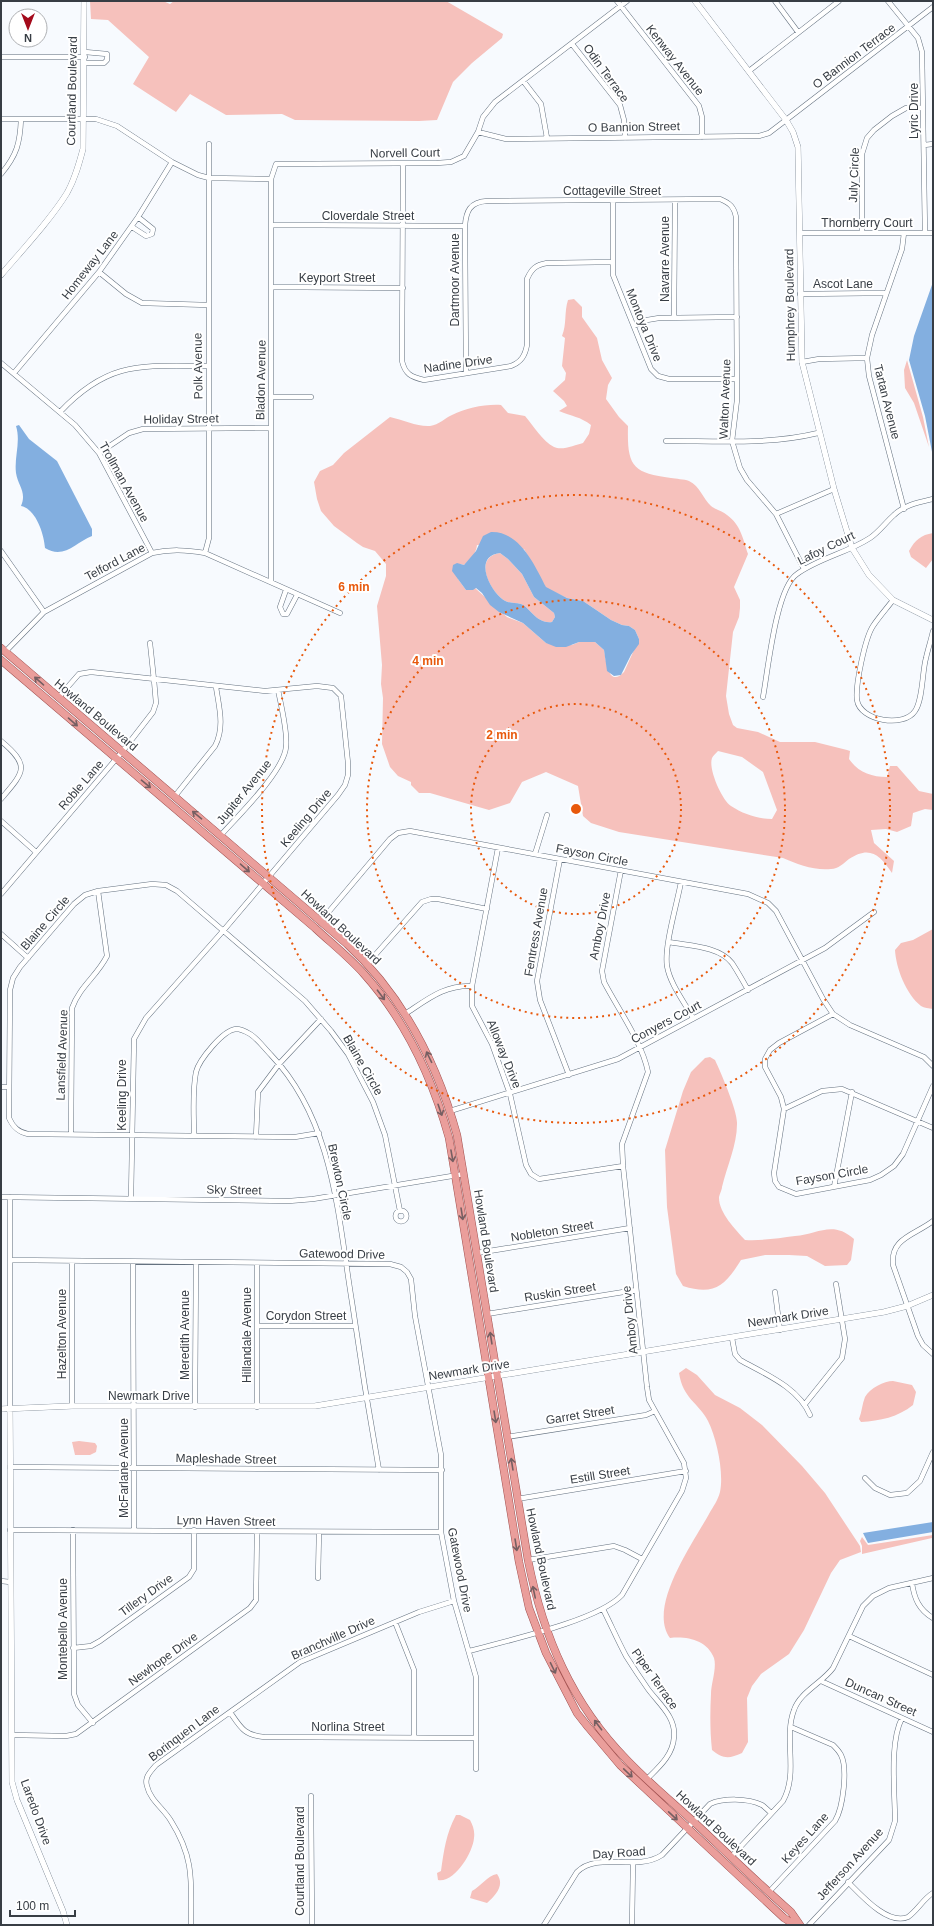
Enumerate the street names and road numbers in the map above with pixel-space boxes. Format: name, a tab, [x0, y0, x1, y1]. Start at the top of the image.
street label: O Bannion Terrace	[810, 20, 898, 92]
street label: Kenway Avenue	[643, 22, 707, 98]
street label: Courtland Boulevard	[64, 36, 80, 146]
street label: Odin Terrace	[580, 41, 632, 105]
street label: Lyric Drive	[907, 83, 921, 139]
street label: O Bannion Street	[588, 119, 681, 135]
street label: Norvell Court	[370, 145, 441, 161]
street label: July Circle	[846, 147, 862, 203]
street label: Cottageville Street	[563, 184, 662, 198]
street label: Cloverdale Street	[322, 209, 415, 223]
street label: Navarre Avenue	[658, 216, 672, 302]
street label: Thornberry Court	[821, 216, 913, 230]
street label: Homeway Lane	[59, 228, 121, 302]
street label: Dartmoor Avenue	[448, 233, 462, 327]
street label: Humphrey Boulevard	[782, 249, 798, 361]
street label: Keyport Street	[299, 271, 376, 285]
street label: Ascot Lane	[813, 277, 873, 291]
street label: Montoya Drive	[623, 287, 665, 364]
street label: Polk Avenue	[190, 332, 206, 399]
street label: Bladon Avenue	[253, 339, 269, 420]
street label: Nadine Drive	[423, 352, 494, 376]
street label: Walton Avenue	[717, 358, 733, 439]
street label: Tartan Avenue	[871, 363, 903, 441]
street label: Holiday Street	[143, 411, 219, 427]
street label: Trollman Avenue	[96, 440, 152, 525]
street label: Lafoy Court	[795, 528, 858, 568]
street label: Telford Lane	[83, 540, 148, 584]
street label: Howland Boulevard	[52, 676, 140, 754]
street label: Roble Lane	[56, 757, 107, 813]
street label: Jupiter Avenue	[214, 757, 275, 827]
street label: Keeling Drive	[278, 786, 335, 850]
street label: Fayson Circle	[555, 841, 630, 869]
street label: Howland Boulevard	[298, 886, 384, 968]
street label: Fentress Avenue	[521, 886, 551, 977]
street label: Amboy Drive	[587, 891, 613, 961]
street label: Blaine Circle	[18, 893, 73, 953]
street label: Conyers Court	[629, 997, 704, 1046]
street label: Lansfield Avenue	[53, 1009, 71, 1101]
street label: Alloway Drive	[484, 1018, 524, 1091]
street label: Blaine Circle	[340, 1032, 386, 1098]
street label: Keeling Drive	[115, 1059, 129, 1131]
street label: Brewton Circle	[325, 1142, 355, 1222]
street label: Fayson Circle	[795, 1162, 870, 1188]
street label: Sky Street	[206, 1183, 262, 1197]
street label: Howland Boulevard	[471, 1189, 501, 1293]
street label: Nobleton Street	[510, 1217, 595, 1244]
street label: Gatewood Drive	[299, 1246, 385, 1262]
street label: Ruskin Street	[523, 1279, 597, 1305]
street label: Amboy Drive	[619, 1285, 641, 1355]
street label: Hillandale Avenue	[240, 1287, 254, 1383]
street label: Hazelton Avenue	[55, 1288, 69, 1379]
street label: Meredith Avenue	[178, 1290, 192, 1380]
street label: Newmark Drive	[746, 1304, 830, 1330]
street label: Corydon Street	[266, 1309, 347, 1323]
street label: Newmark Drive	[427, 1357, 511, 1383]
street label: Newmark Drive	[108, 1389, 190, 1403]
street label: Garret Street	[545, 1403, 616, 1427]
street label: McFarlane Avenue	[117, 1418, 131, 1518]
street label: Mapleshade Street	[176, 1451, 277, 1467]
street label: Estill Street	[569, 1463, 632, 1487]
street label: Howland Boulevard	[523, 1507, 559, 1611]
street label: Lynn Haven Street	[176, 1513, 276, 1529]
street label: Gatewood Drive	[445, 1526, 475, 1614]
street label: Tillery Drive	[116, 1571, 176, 1619]
street label: Montebello Avenue	[56, 1578, 70, 1680]
street label: Branchville Drive	[289, 1613, 377, 1663]
street label: Newhope Drive	[126, 1629, 201, 1689]
street label: Piper Terrace	[629, 1646, 681, 1712]
street label: Duncan Street	[843, 1675, 919, 1719]
street label: Borinquen Lane	[146, 1702, 222, 1764]
street label: Norlina Street	[311, 1720, 385, 1734]
street label: Laredo Drive	[18, 1777, 54, 1847]
street label: Howland Boulevard	[673, 1787, 759, 1869]
street label: Courtland Boulevard	[293, 1806, 307, 1916]
street label: Keyes Lane	[779, 1810, 832, 1866]
street label: Jefferson Avenue	[814, 1825, 886, 1903]
street label: Day Road	[592, 1844, 646, 1862]

